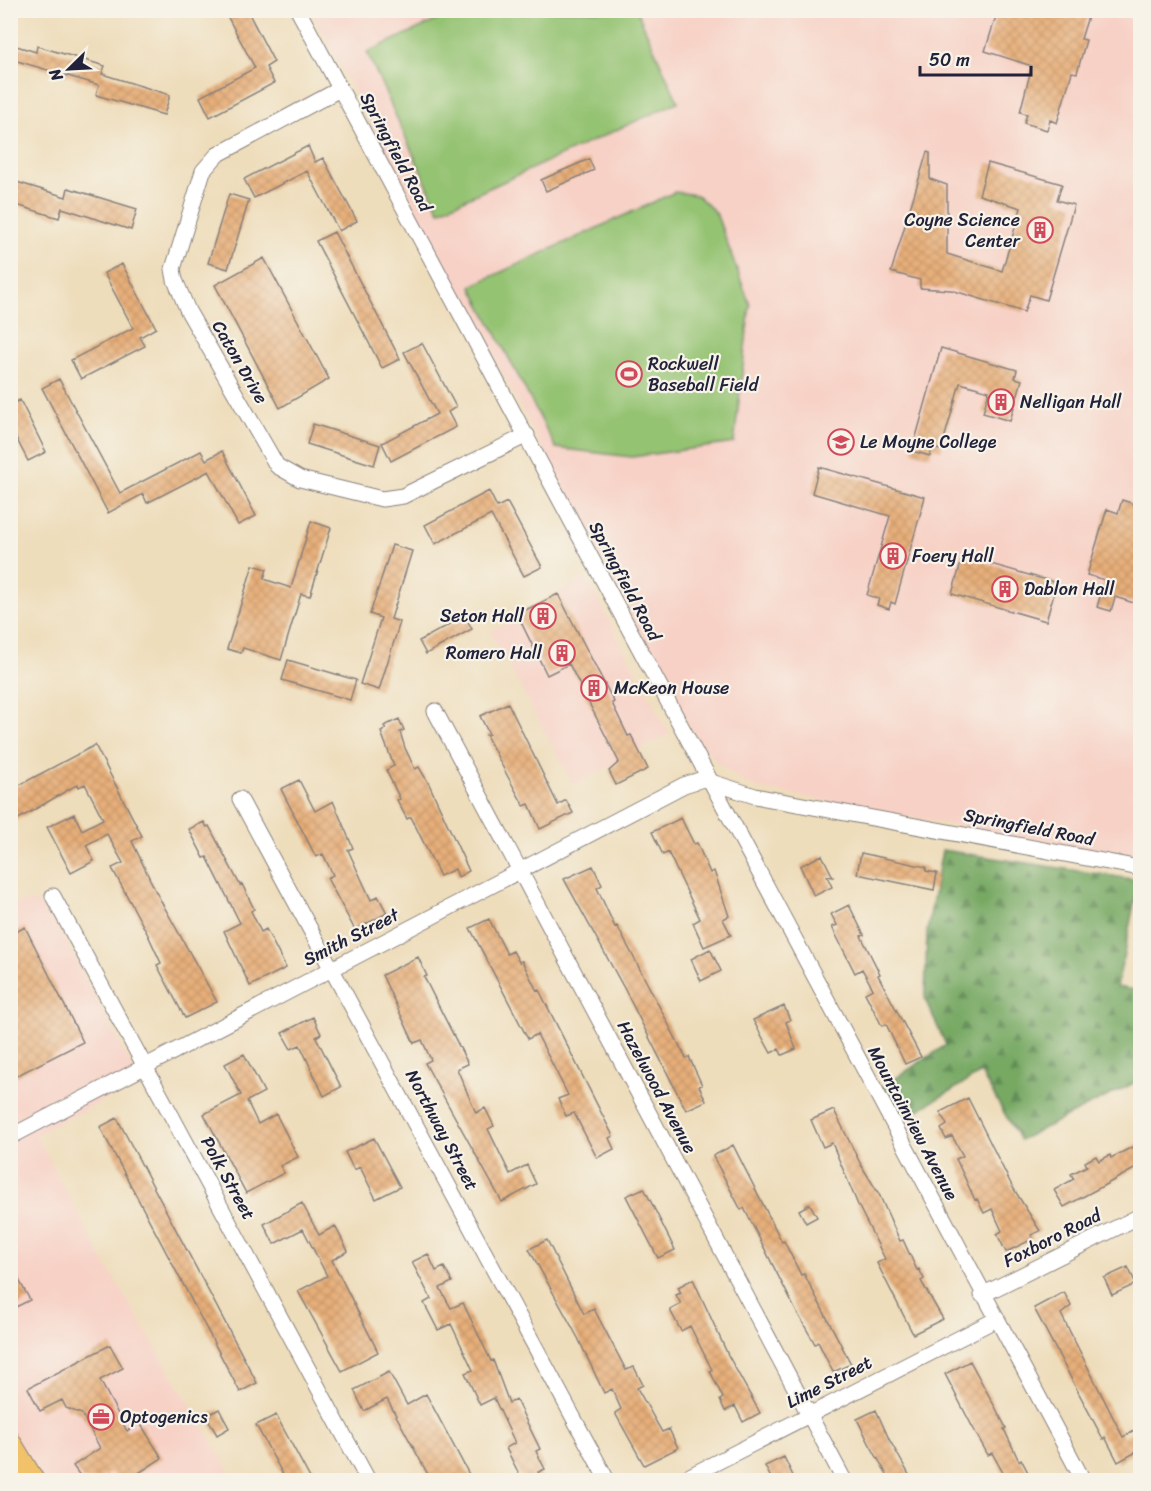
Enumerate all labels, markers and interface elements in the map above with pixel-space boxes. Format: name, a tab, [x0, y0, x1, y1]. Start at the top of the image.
north arrow	[39, 39, 99, 99]
scale bar	[920, 39, 1031, 77]
text: 50 m	[929, 44, 970, 76]
text: N	[40, 63, 72, 87]
street label: Springfield Road	[351, 86, 442, 219]
place label: Coyne Science Center	[904, 204, 1022, 257]
building icon: Coyne Science Center	[1025, 215, 1055, 245]
street label: Caton Drive	[203, 314, 277, 410]
place label: Rockwell Baseball Field	[648, 348, 760, 401]
sports icon: Rockwell Baseball Field	[614, 359, 644, 389]
place label: Nelligan Hall	[1020, 386, 1122, 418]
building icon: Nelligan Hall	[986, 387, 1016, 417]
place label: Le Moyne College	[860, 426, 997, 458]
school or university icon: Le Moyne College	[826, 427, 856, 457]
street label: Springfield Road	[580, 515, 671, 648]
place label: Foery Hall	[912, 540, 995, 572]
building icon: Foery Hall	[878, 541, 908, 571]
place label: Dablon Hall	[1024, 573, 1115, 605]
building icon: Dablon Hall	[990, 574, 1020, 604]
place label: Seton Hall	[440, 600, 525, 632]
building icon: Seton Hall	[528, 601, 558, 631]
place label: Romero Hall	[446, 637, 543, 669]
building icon: Romero Hall	[547, 638, 577, 668]
place label: McKeon House	[614, 672, 729, 704]
building icon: McKeon House	[579, 673, 609, 703]
street label: Springfield Road	[961, 799, 1098, 856]
street label: Smith Street	[297, 899, 405, 975]
street label: Hazelwood Avenue	[608, 1014, 706, 1160]
street label: Mountainview Avenue	[859, 1040, 968, 1206]
street label: Northway Street	[397, 1064, 488, 1197]
street label: Polk Street	[192, 1130, 264, 1226]
street label: Foxboro Road	[997, 1199, 1108, 1276]
street label: Lime Street	[780, 1346, 878, 1417]
place label: Optogenics	[120, 1401, 208, 1433]
office icon: Optogenics	[86, 1402, 116, 1432]

